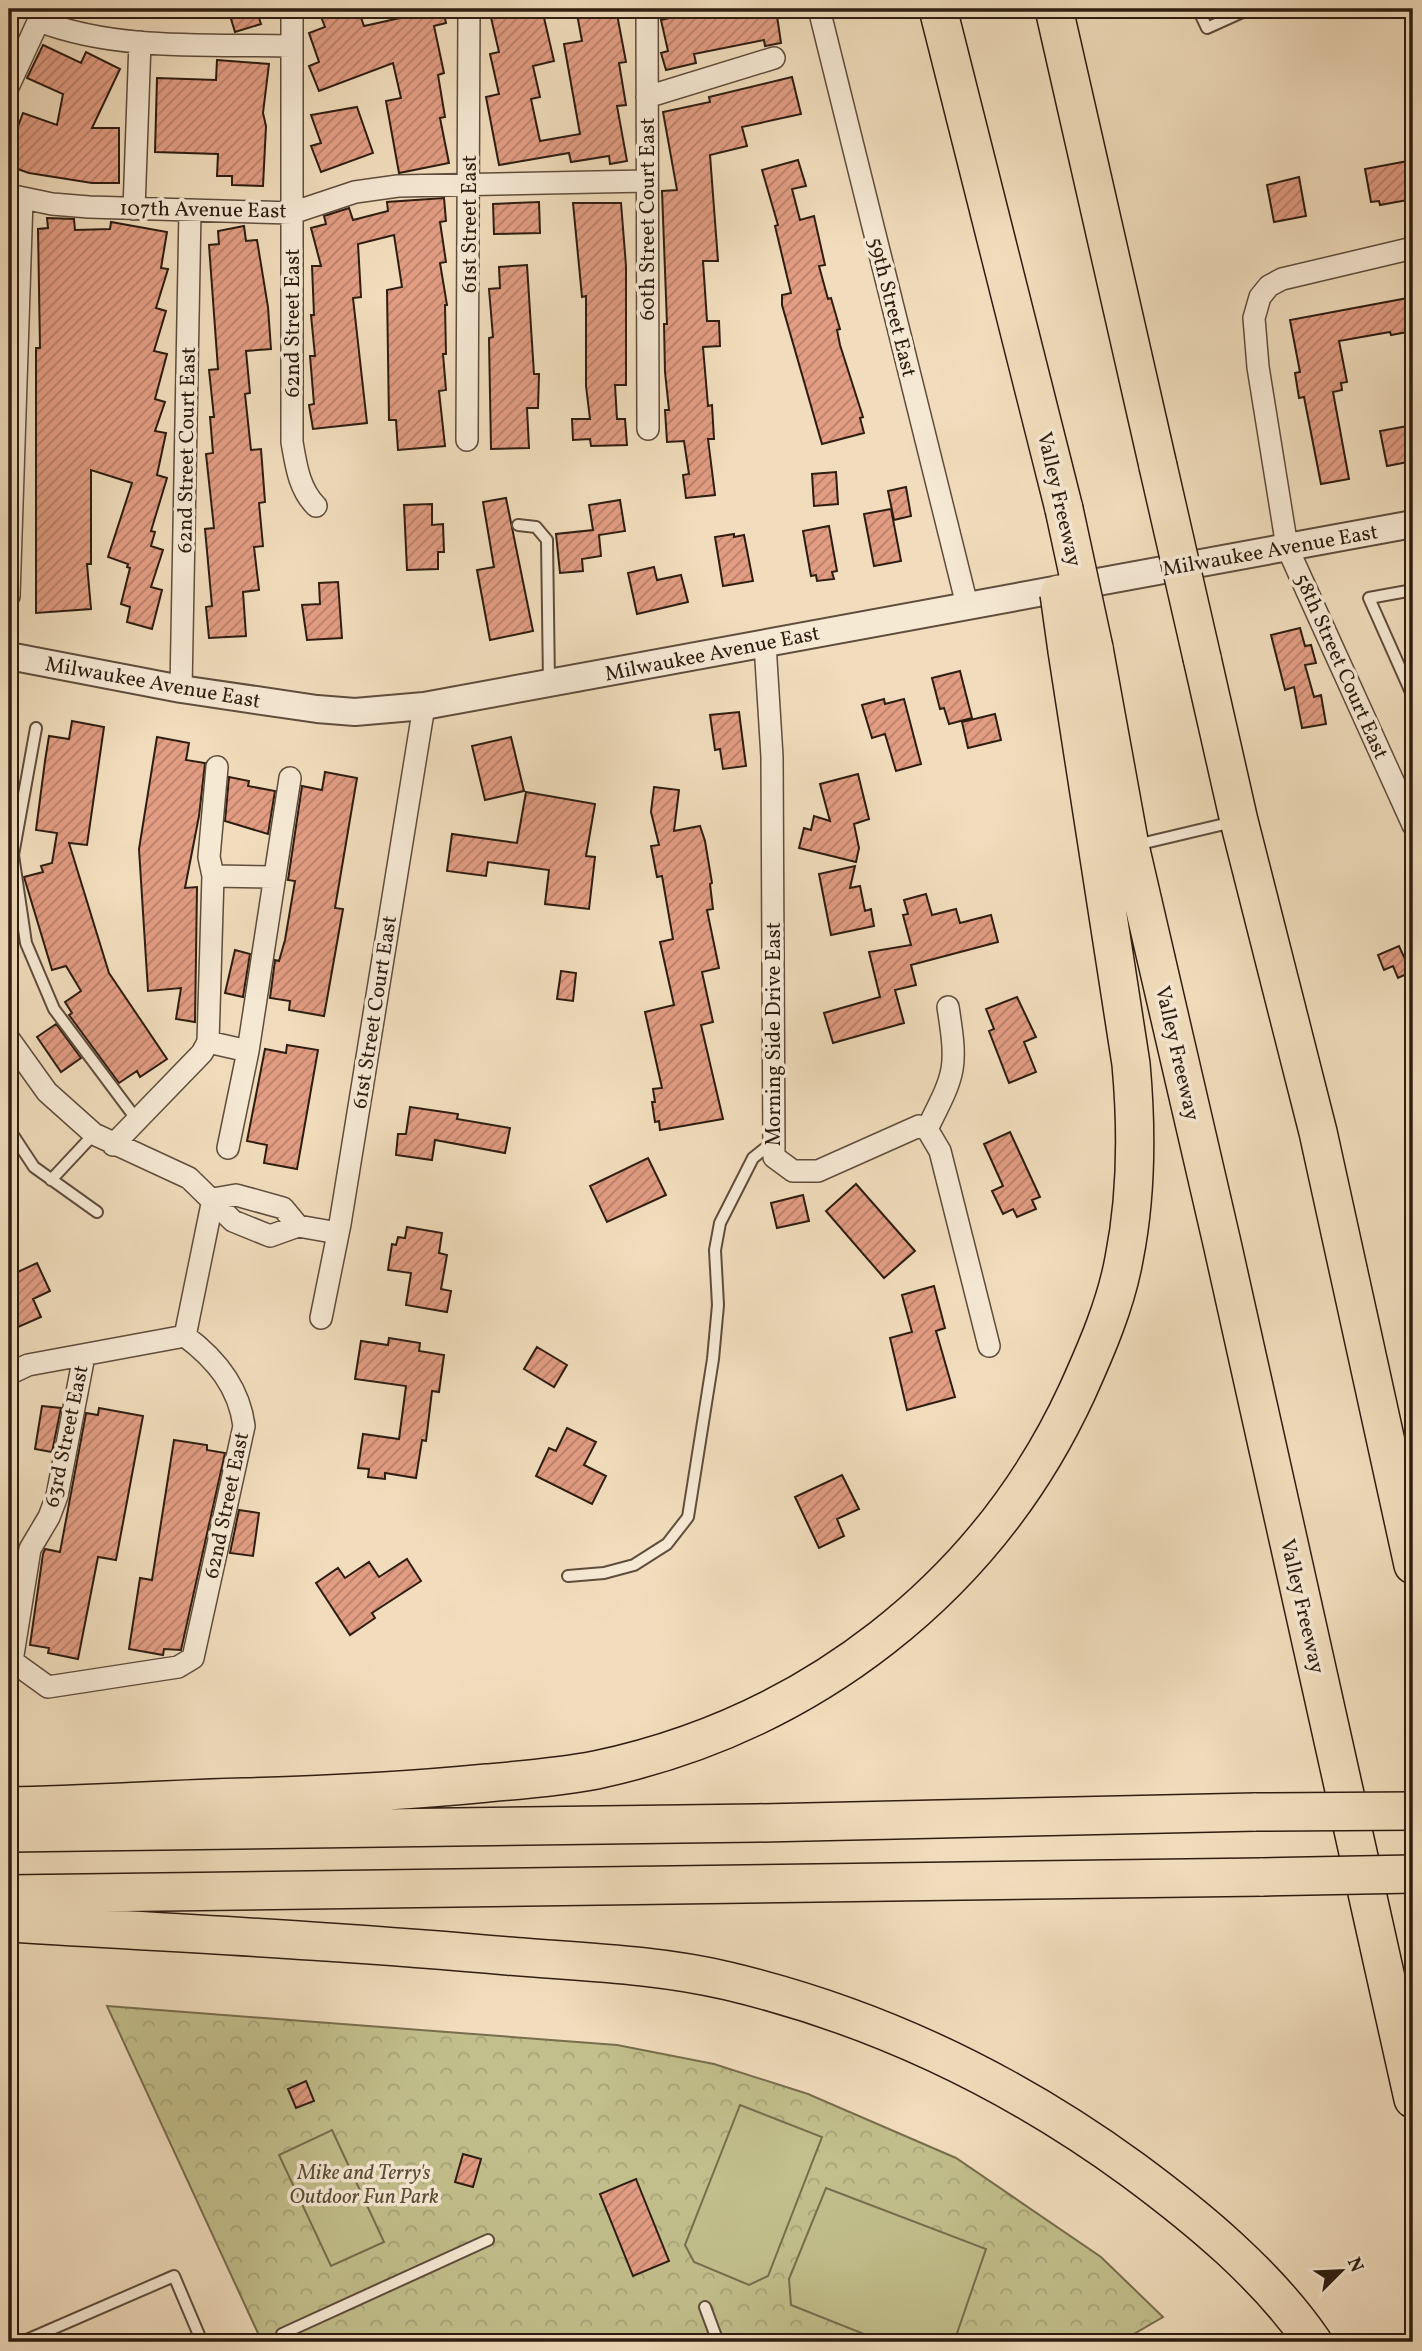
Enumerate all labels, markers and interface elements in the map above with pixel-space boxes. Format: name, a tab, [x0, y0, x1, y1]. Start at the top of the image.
street label: 60th Street Court East	[634, 117, 663, 321]
street label: 61st Street East	[456, 155, 485, 293]
street label: 107th Avenue East	[119, 195, 287, 226]
street label: 59th Street East	[860, 234, 923, 380]
street label: 62nd Street East	[279, 248, 308, 398]
street label: 62nd Street Court East	[171, 347, 204, 553]
street label: Valley Freeway	[1029, 429, 1088, 570]
street label: Milwaukee Avenue East	[1160, 518, 1380, 585]
street label: 58th Street Court East	[1287, 569, 1395, 764]
street label: Milwaukee Avenue East	[602, 619, 822, 690]
street label: Milwaukee Avenue East	[43, 650, 263, 717]
street label: 61st Street Court East	[346, 914, 405, 1111]
street label: Morning Side Drive East	[760, 922, 789, 1146]
street label: Valley Freeway	[1147, 983, 1206, 1124]
street label: 63rd Street East	[38, 1363, 97, 1510]
street label: 62nd Street East	[198, 1429, 257, 1581]
street label: Valley Freeway	[1272, 1536, 1331, 1677]
park label: Mike and Terry's Outdoor Fun Park	[289, 2159, 439, 2212]
north arrow	[1306, 2236, 1376, 2306]
text: N	[1340, 2253, 1369, 2277]

